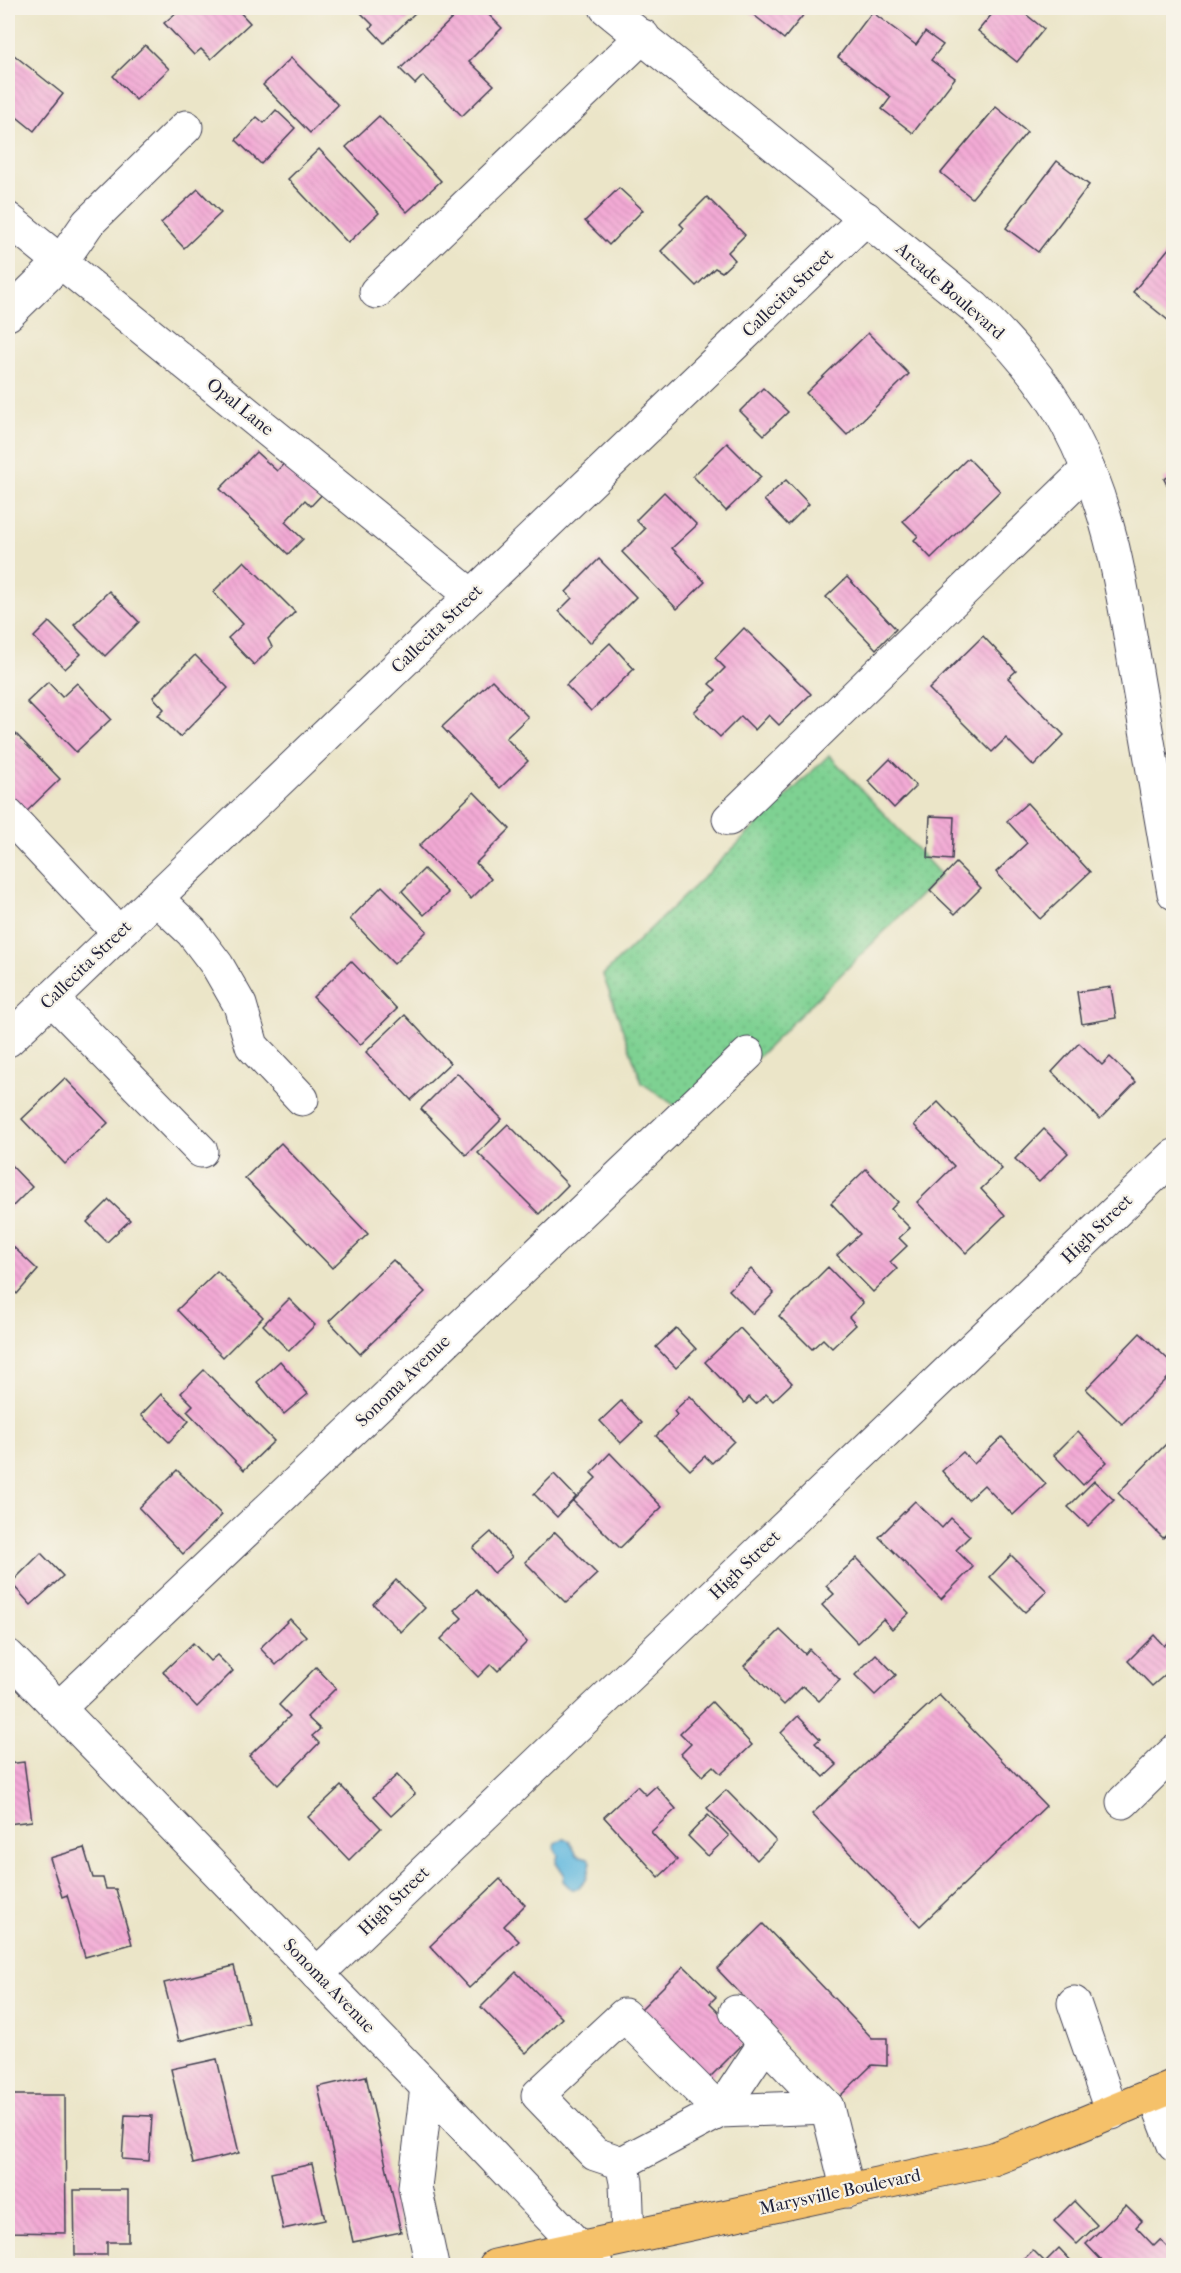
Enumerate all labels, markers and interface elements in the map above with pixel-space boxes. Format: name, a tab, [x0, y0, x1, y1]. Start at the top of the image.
street label: Arcade Boulevard	[891, 238, 1009, 344]
street label: Callecita Street	[738, 244, 838, 342]
street label: Opal Lane	[202, 374, 278, 440]
street label: Callecita Street	[387, 580, 487, 678]
street label: Callecita Street	[36, 916, 136, 1014]
street label: High Street	[1057, 1190, 1137, 1268]
street label: Sonoma Avenue	[351, 1331, 455, 1431]
street label: High Street	[705, 1526, 785, 1604]
street label: High Street	[354, 1862, 434, 1940]
street label: Sonoma Avenue	[279, 1934, 379, 2038]
street label: Marysville Boulevard	[757, 2165, 923, 2219]

